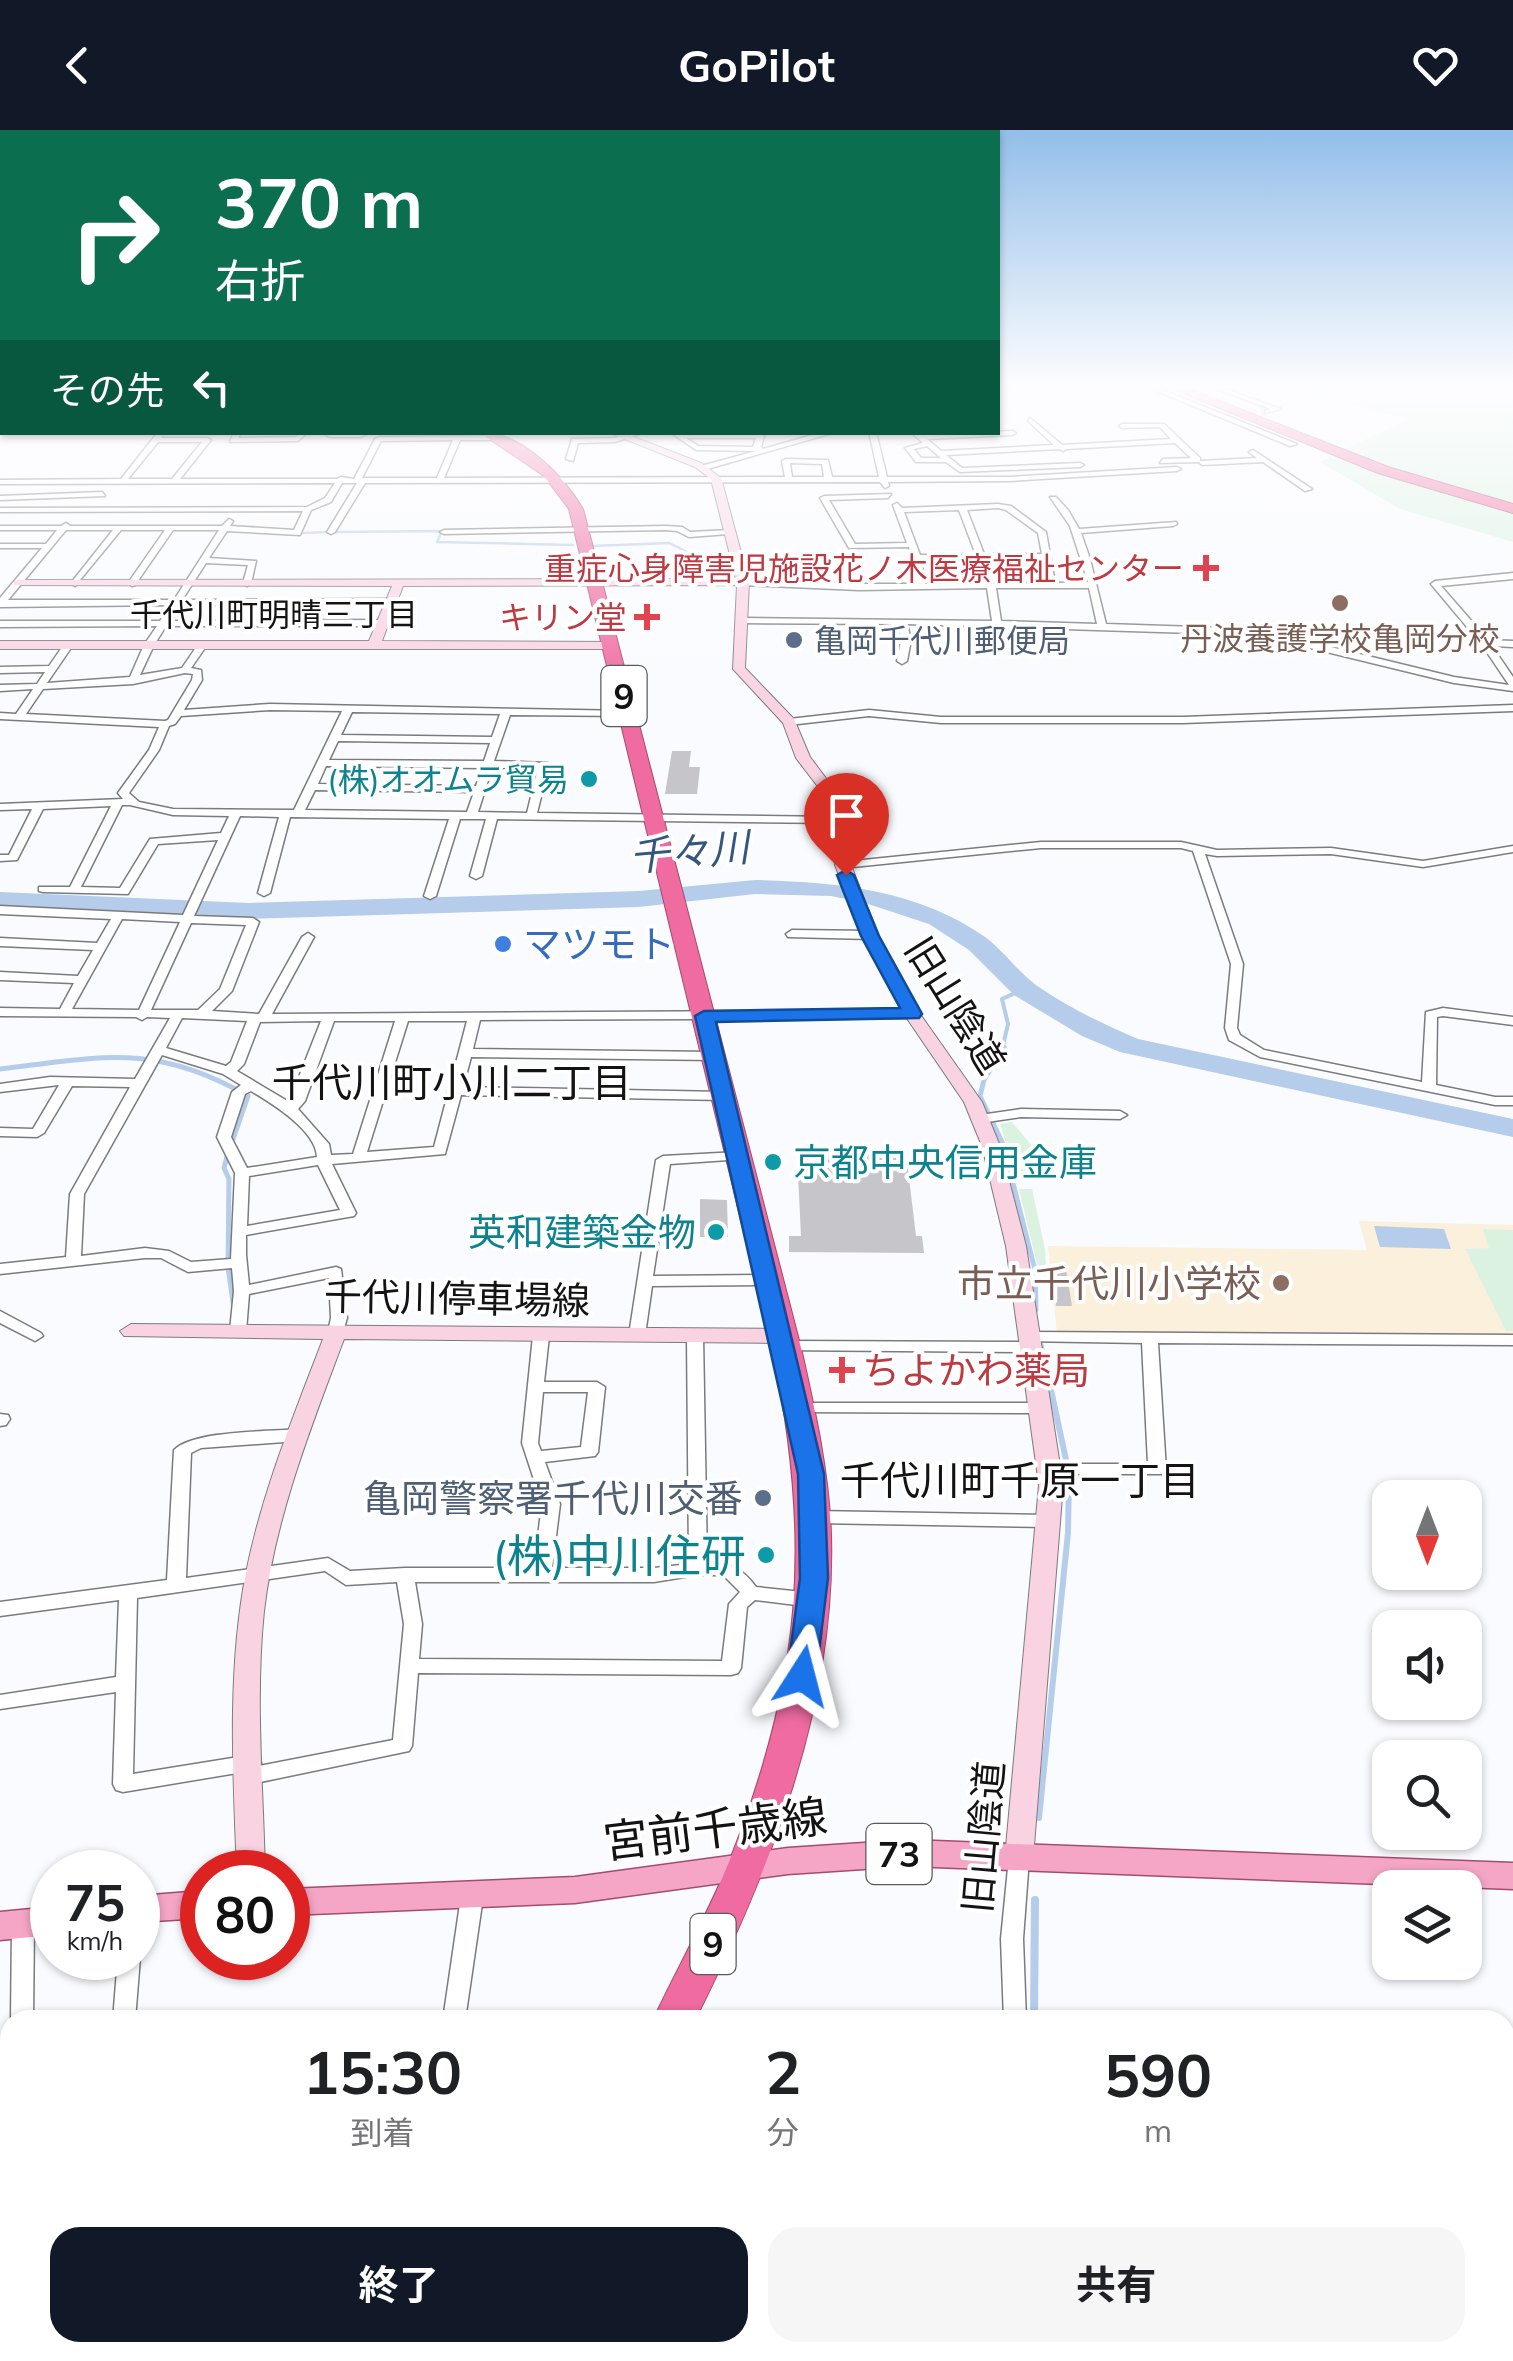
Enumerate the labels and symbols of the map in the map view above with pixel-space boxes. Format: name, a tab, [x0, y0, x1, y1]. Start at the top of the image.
place label: 重症心身障害児施設花ノ木医療福祉センター	[544, 548, 1184, 588]
marker: 重症心身障害児施設花ノ木医療福祉センター	[1193, 555, 1219, 581]
marker: 丹波養護学校亀岡分校	[1329, 592, 1351, 614]
district label: 千代川町明晴三丁目	[130, 594, 418, 634]
place label: キリン堂	[499, 597, 627, 637]
marker: キリン堂	[636, 606, 658, 628]
place label: 丹波養護学校亀岡分校	[1180, 618, 1500, 658]
place label: 亀岡千代川郵便局	[814, 620, 1070, 660]
marker: 亀岡千代川郵便局	[783, 629, 805, 651]
road number: 9	[602, 666, 646, 726]
place label: (株)オオムラ貿易	[327, 759, 569, 799]
marker: (株)オオムラ貿易	[578, 768, 600, 790]
pin	[804, 773, 889, 876]
water label: 千々川	[627, 821, 755, 881]
place label: マツモト	[523, 920, 675, 968]
street label: 旧山陰道	[895, 928, 1017, 1082]
marker: マツモト	[492, 933, 514, 955]
district label: 千代川町小川二丁目	[272, 1057, 632, 1107]
place label: 京都中央信用金庫	[793, 1138, 1097, 1186]
marker: 京都中央信用金庫	[762, 1151, 784, 1173]
place label: 英和建築金物	[468, 1208, 696, 1256]
marker: 英和建築金物	[705, 1221, 727, 1243]
place label: 市立千代川小学校	[957, 1259, 1261, 1307]
street label: 千代川停車場線	[324, 1272, 590, 1324]
marker: 市立千代川小学校	[1270, 1272, 1292, 1294]
place label: ちよかわ薬局	[862, 1346, 1090, 1394]
marker: ちよかわ薬局	[831, 1359, 853, 1381]
district label: 千代川町千原一丁目	[840, 1455, 1200, 1505]
place label: 亀岡警察署千代川交番	[363, 1474, 743, 1522]
north arrow	[1372, 1480, 1482, 1590]
marker: 亀岡警察署千代川交番	[752, 1487, 774, 1509]
place label: (株)中川住研	[492, 1527, 746, 1583]
marker: (株)中川住研	[755, 1544, 777, 1566]
position arrow	[750, 1624, 854, 1728]
street label: 旧山陰道	[952, 1759, 1014, 1915]
street label: 宮前千歳線	[600, 1786, 830, 1870]
road number: 73	[866, 1824, 932, 1884]
speed limit sign: 80	[180, 1850, 310, 1980]
road number: 9	[690, 1914, 736, 1974]

